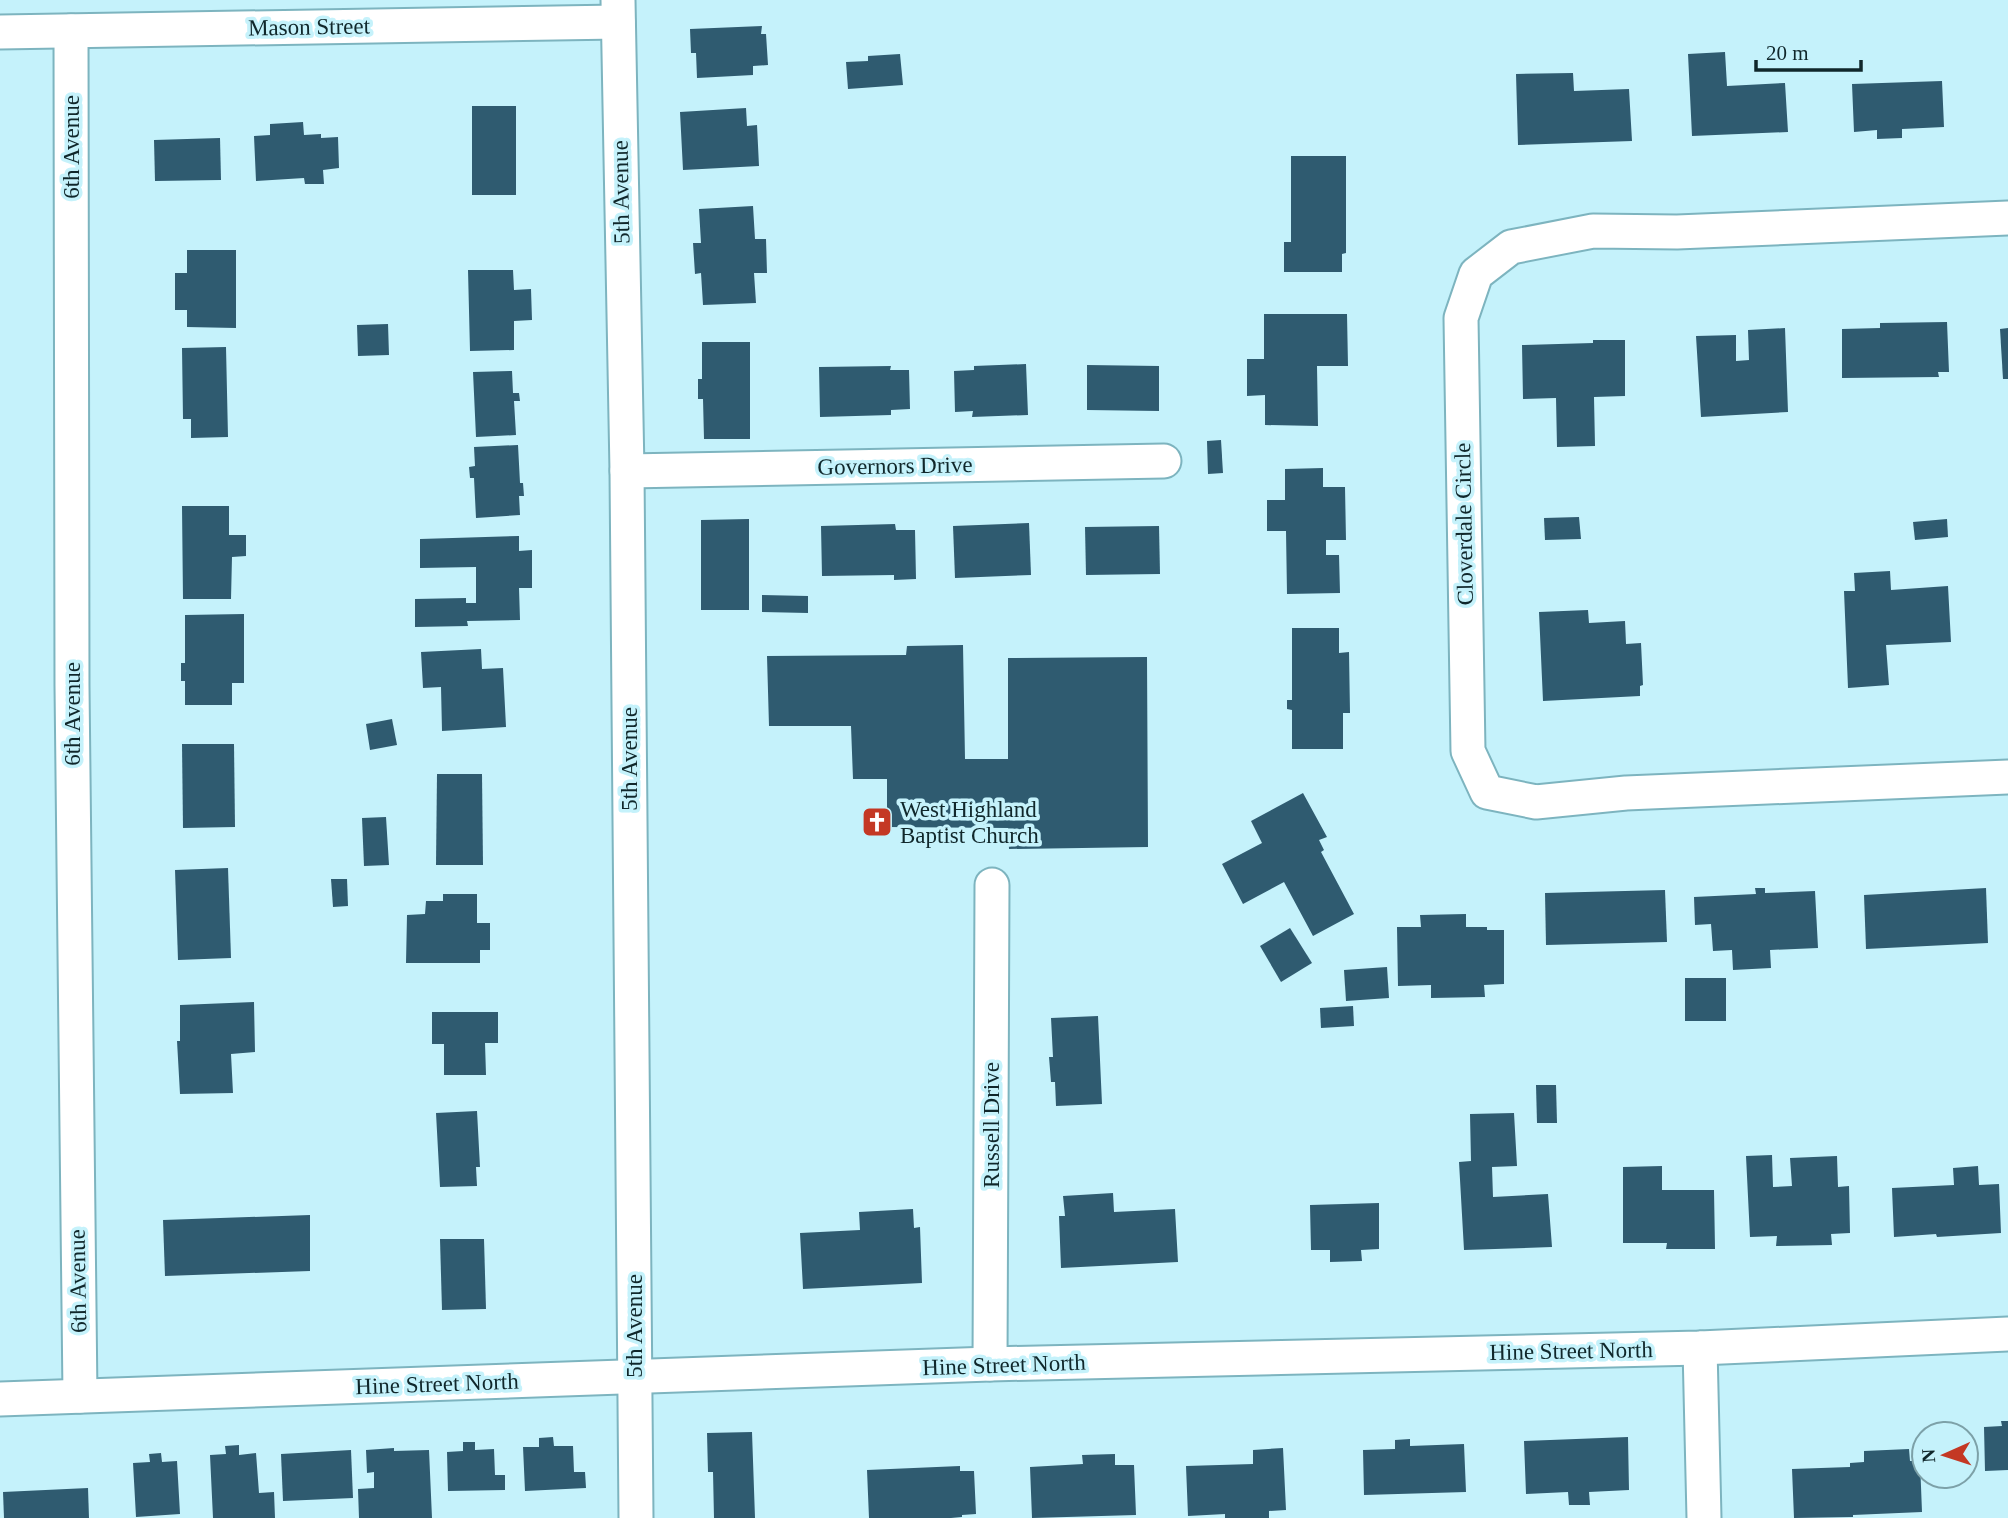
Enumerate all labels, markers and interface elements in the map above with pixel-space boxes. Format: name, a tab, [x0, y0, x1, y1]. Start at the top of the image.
street label: Mason Street	[248, 13, 371, 41]
scale bar	[1756, 28, 1861, 72]
text: 20 m	[1766, 41, 1809, 65]
street label: 6th Avenue	[59, 95, 84, 199]
street label: 5th Avenue	[608, 140, 634, 244]
street label: Cloverdale Circle	[1450, 442, 1478, 606]
street label: Governors Drive	[817, 452, 973, 480]
street label: 6th Avenue	[60, 662, 85, 766]
street label: 5th Avenue	[617, 707, 642, 811]
place label: West Highland Baptist Church	[900, 797, 1039, 848]
church icon: West Highland Baptist Church	[860, 805, 894, 839]
street label: Russell Drive	[979, 1062, 1004, 1188]
street label: 6th Avenue	[65, 1229, 91, 1333]
street label: 5th Avenue	[622, 1274, 647, 1378]
street label: Hine Street North	[1489, 1337, 1653, 1365]
street label: Hine Street North	[922, 1350, 1087, 1380]
street label: Hine Street North	[355, 1369, 520, 1399]
north arrow	[1910, 1420, 1980, 1490]
text: N	[1918, 1448, 1939, 1463]

